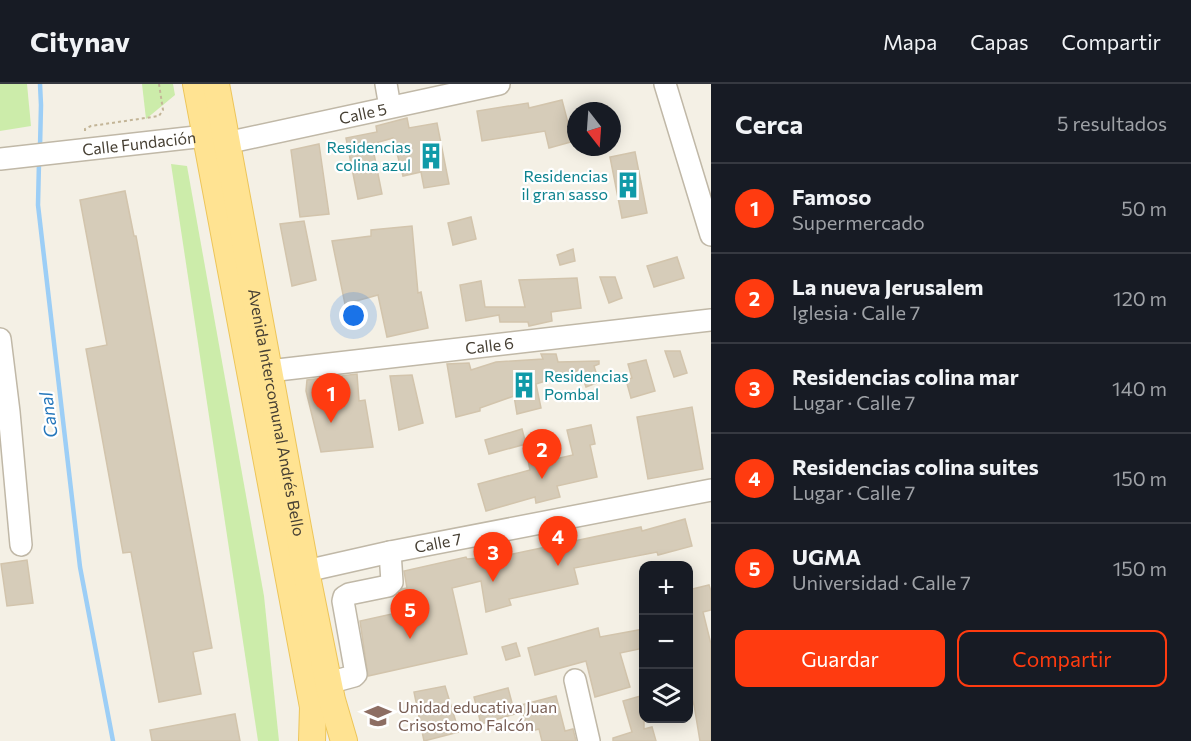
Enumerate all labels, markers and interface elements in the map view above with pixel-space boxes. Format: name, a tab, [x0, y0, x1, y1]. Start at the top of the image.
text: Citynav	[30, 24, 130, 58]
text: Mapa	[883, 29, 937, 54]
text: Capas	[970, 29, 1029, 54]
text: Compartir	[1062, 29, 1161, 54]
street label: Calle 5	[337, 99, 388, 127]
north arrow	[567, 102, 621, 156]
text: Cerca	[735, 108, 803, 139]
text: 5 resultados	[1057, 111, 1167, 135]
street label: Calle Fundación	[81, 127, 197, 159]
place label: Residencias colina azul	[326, 137, 411, 174]
building icon: Residencias colina azul	[416, 141, 446, 171]
place label: Residencias il gran sasso	[522, 166, 608, 203]
building icon: Residencias il gran sasso	[613, 170, 643, 200]
text: Famoso	[792, 183, 871, 210]
text: 1	[750, 196, 759, 220]
text: 50 m	[1121, 196, 1167, 220]
text: Supermercado	[792, 210, 925, 234]
text: La nueva Jerusalem	[792, 273, 983, 300]
text: 2	[749, 286, 760, 310]
text: 120 m	[1113, 286, 1167, 310]
street label: Avenida Intercomunal Andrés Bello	[245, 287, 309, 538]
text: Iglesia · Calle 7	[792, 300, 920, 324]
your location	[339, 301, 368, 330]
street label: Calle 6	[464, 333, 515, 357]
text: Residencias colina mar	[792, 363, 1019, 390]
place label: Residencias Pombal	[544, 366, 629, 403]
building icon: Residencias Pombal	[509, 370, 539, 400]
pin: 1	[312, 374, 350, 423]
text: 3	[749, 376, 760, 400]
text: 140 m	[1112, 376, 1167, 400]
text: Lugar · Calle 7	[792, 390, 915, 414]
water label: Canal	[34, 391, 62, 439]
pin: 2	[522, 430, 562, 479]
text: Residencias colina suites	[792, 453, 1039, 480]
text: 4	[748, 466, 761, 490]
text: 150 m	[1113, 466, 1167, 490]
text: Lugar · Calle 7	[792, 480, 915, 504]
pin: 4	[538, 516, 578, 566]
street label: Calle 7	[413, 528, 463, 556]
pin: 3	[474, 532, 512, 582]
text: UGMA	[792, 543, 861, 570]
text: 5	[749, 556, 760, 580]
text: 150 m	[1113, 556, 1167, 580]
map controls	[639, 561, 693, 723]
button: +	[639, 561, 693, 615]
text: Universidad · Calle 7	[792, 570, 971, 594]
pin: 5	[390, 590, 430, 639]
button: −	[639, 615, 693, 669]
button: Guardar	[735, 630, 945, 687]
button: Compartir	[957, 630, 1167, 687]
button: layers	[639, 669, 693, 723]
place label: Unidad educativa Juan Crisostomo Falcón	[398, 697, 557, 734]
school or university icon: Unidad educativa Juan Crisostomo Falcón	[363, 701, 393, 731]

